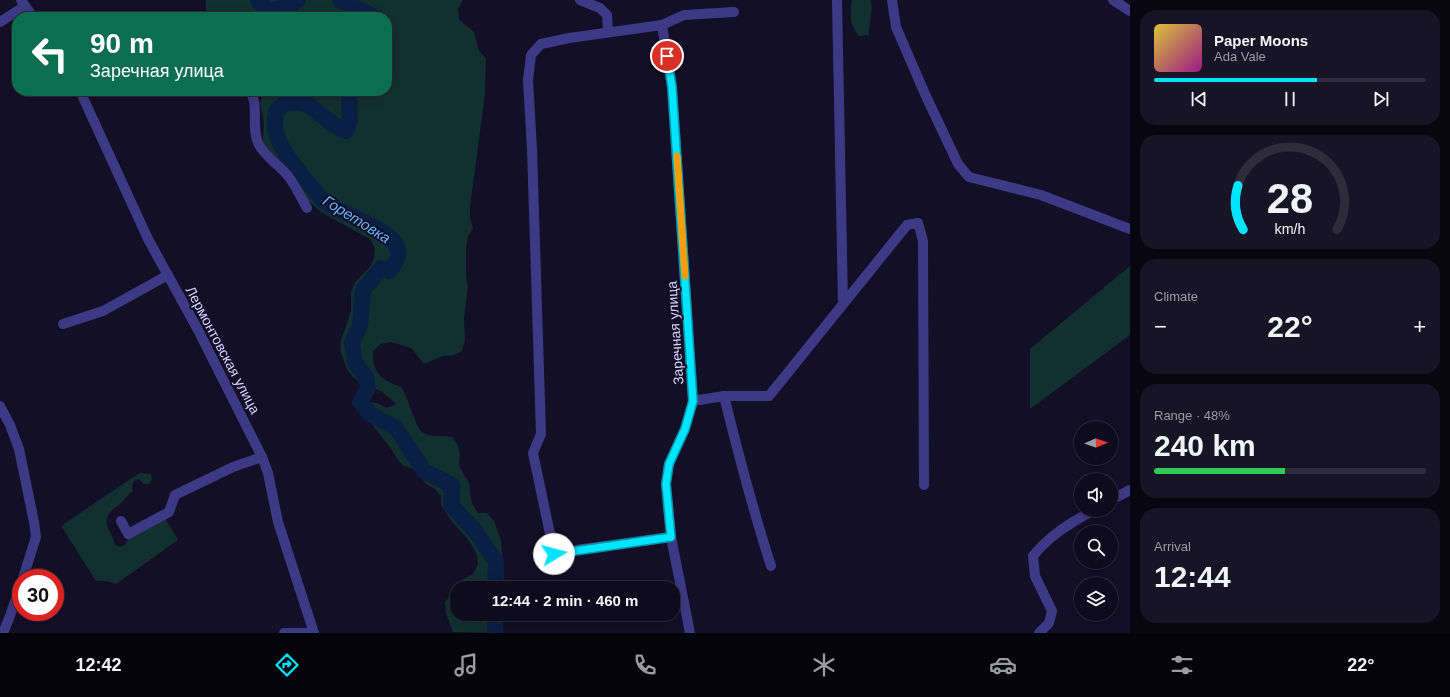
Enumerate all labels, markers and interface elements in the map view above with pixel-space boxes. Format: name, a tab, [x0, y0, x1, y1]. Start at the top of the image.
icon: left	[24, 28, 76, 80]
text: 90 m	[90, 28, 154, 59]
text: Paper Moons	[1214, 32, 1308, 49]
pin	[650, 39, 684, 73]
icon: arrive	[656, 45, 678, 67]
text: Ada Vale	[1214, 49, 1266, 64]
text: Заречная улица	[90, 61, 224, 81]
icon: previous	[1188, 88, 1210, 110]
icon: pause	[1279, 88, 1301, 110]
icon: next	[1370, 88, 1392, 110]
text: 28	[1267, 175, 1313, 222]
water label: Горетовка	[320, 192, 394, 246]
text: km/h	[1275, 220, 1306, 236]
street label: Заречная улица	[663, 280, 687, 385]
street label: Лермонтовская улица	[183, 283, 264, 417]
text: Climate	[1154, 289, 1198, 304]
text: 22°	[1267, 310, 1313, 343]
text: −	[1154, 314, 1167, 339]
text: +	[1413, 314, 1426, 339]
text: Range · 48%	[1154, 408, 1230, 423]
north arrow	[1074, 421, 1118, 465]
map controls	[1074, 421, 1118, 621]
text: 240 km	[1154, 429, 1256, 462]
button: sound	[1074, 473, 1118, 517]
button: search	[1074, 525, 1118, 569]
position arrow	[533, 533, 575, 575]
text: Arrival	[1154, 539, 1191, 554]
text: 12:44	[1154, 560, 1231, 593]
speed limit sign: 30	[12, 569, 64, 621]
button: layers	[1074, 577, 1118, 621]
text: 12:44 · 2 min · 460 m	[492, 592, 638, 609]
icon: directions	[273, 651, 301, 679]
icon: music	[452, 651, 480, 679]
icon: phone	[631, 651, 659, 679]
icon: climate	[810, 651, 838, 679]
icon: car	[989, 651, 1017, 679]
icon: filters	[1168, 651, 1196, 679]
text: 12:42	[76, 655, 122, 675]
text: 22°	[1347, 655, 1374, 675]

